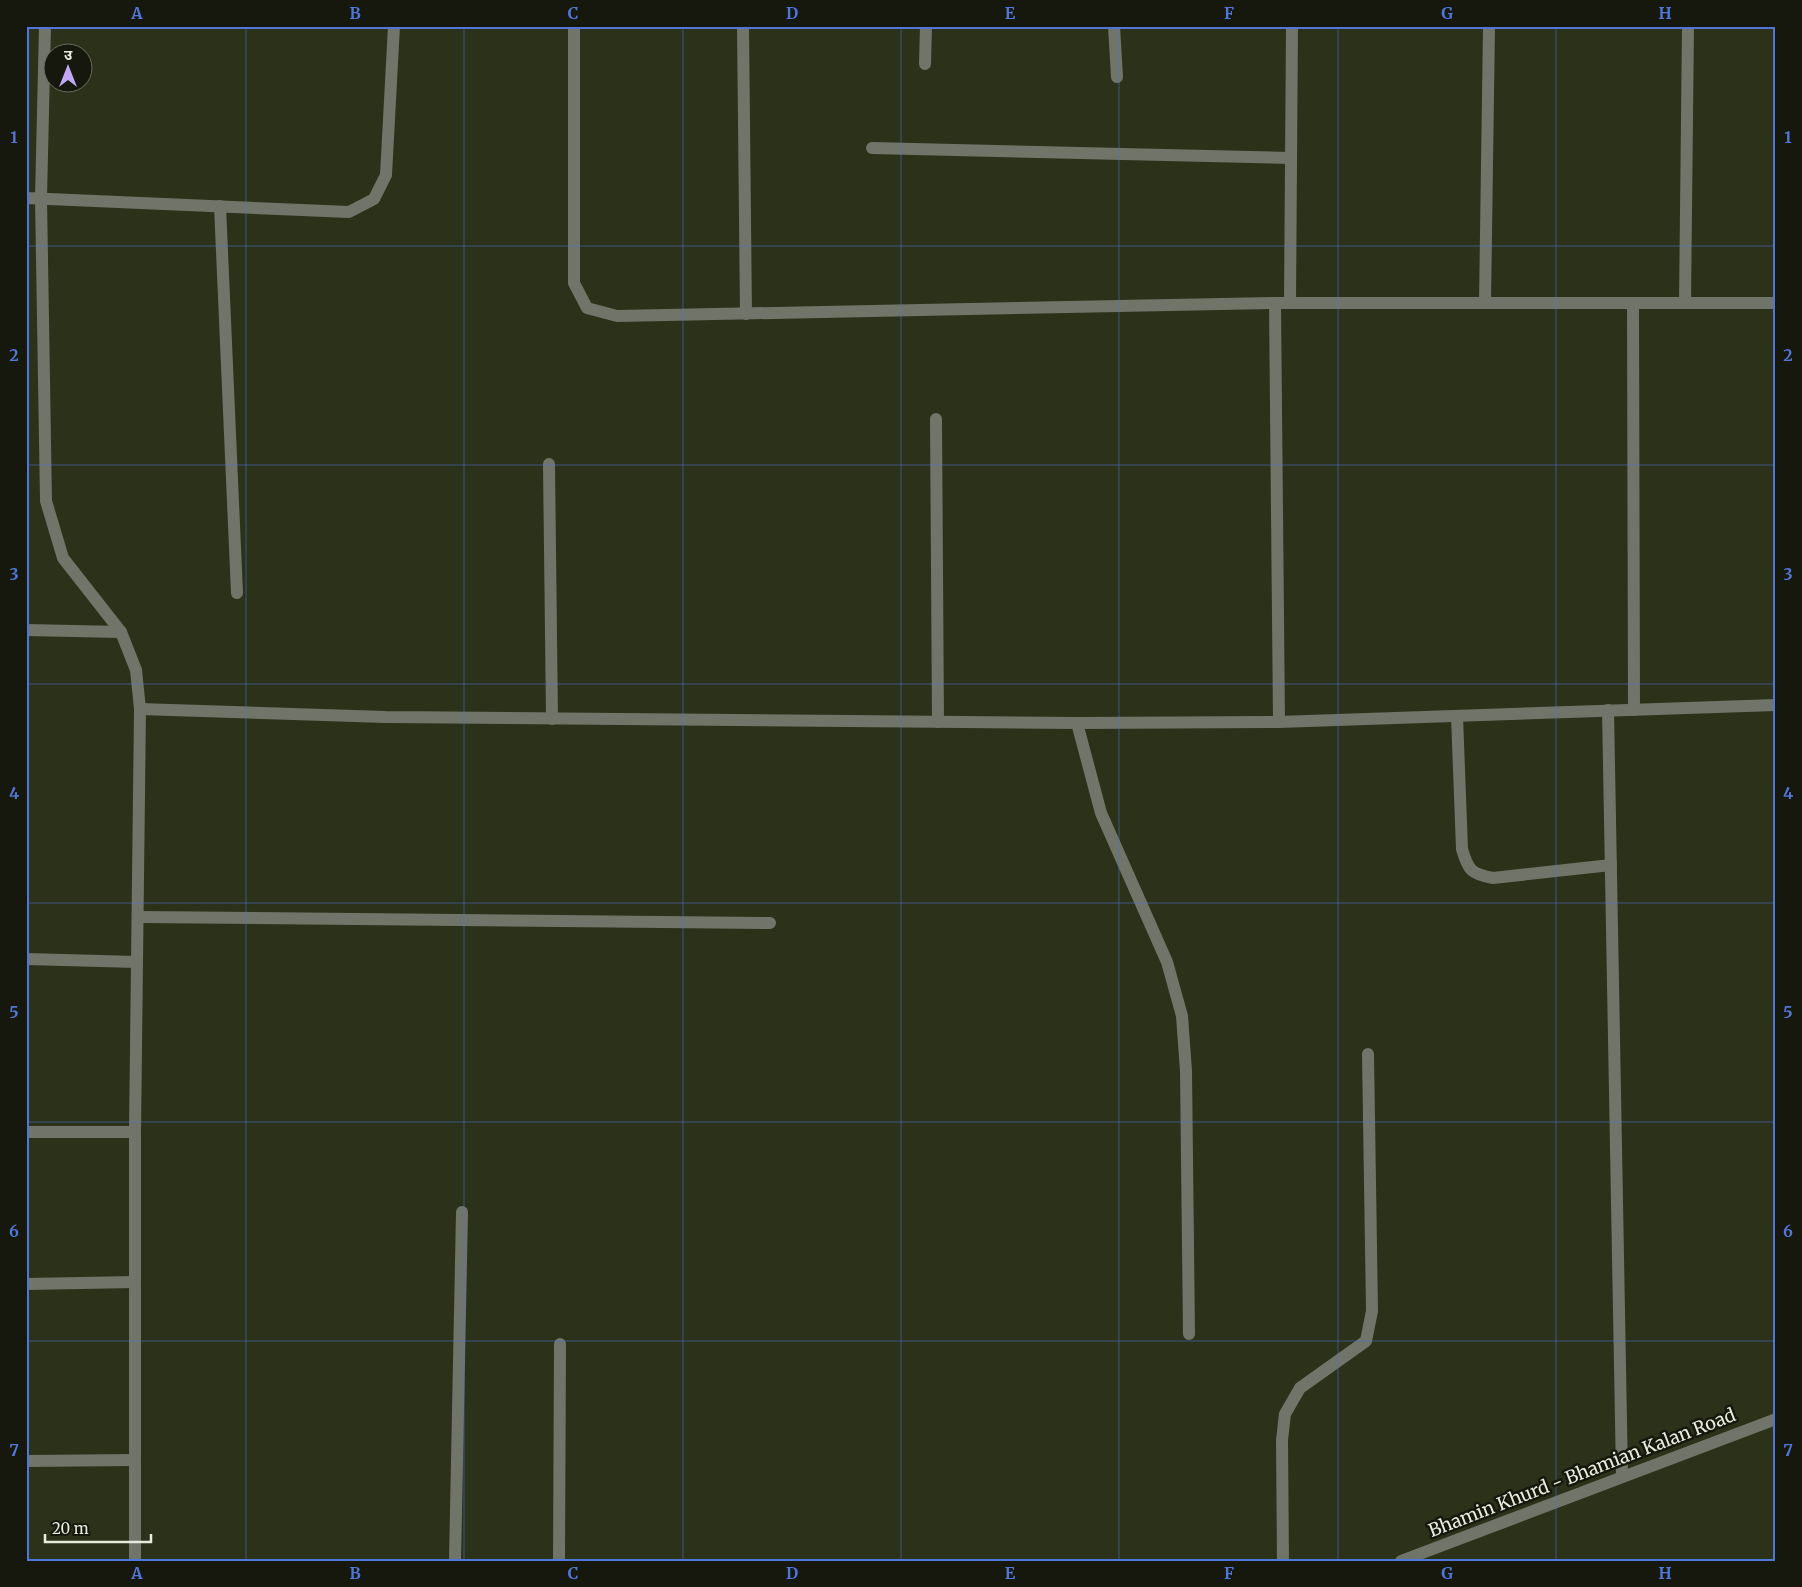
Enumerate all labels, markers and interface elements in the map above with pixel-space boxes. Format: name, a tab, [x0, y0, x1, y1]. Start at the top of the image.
text: A	[130, 3, 143, 23]
text: B	[349, 3, 361, 23]
text: C	[568, 3, 578, 23]
text: D	[786, 3, 798, 23]
text: E	[1005, 3, 1016, 23]
text: F	[1224, 3, 1234, 23]
text: G	[1441, 3, 1453, 23]
text: H	[1658, 3, 1672, 23]
north arrow	[42, 42, 92, 92]
text: उ	[64, 46, 73, 64]
text: 1	[10, 127, 18, 147]
text: 1	[1784, 127, 1792, 147]
text: 2	[9, 345, 19, 365]
text: 2	[1783, 345, 1793, 365]
text: 3	[9, 564, 19, 584]
text: 3	[1783, 564, 1793, 584]
text: 4	[9, 783, 19, 803]
text: 4	[1783, 783, 1793, 803]
text: 5	[9, 1002, 19, 1022]
text: 5	[1783, 1002, 1793, 1022]
text: 6	[9, 1221, 19, 1241]
text: 6	[1783, 1221, 1793, 1241]
street label: Bhamin Khurd - Bhamian Kalan Road	[1425, 1403, 1739, 1542]
text: 7	[9, 1440, 19, 1460]
text: 7	[1783, 1440, 1793, 1460]
scale bar	[45, 1512, 151, 1544]
text: 20 m	[52, 1519, 89, 1538]
text: A	[130, 1563, 143, 1583]
text: B	[349, 1563, 361, 1583]
text: C	[568, 1563, 578, 1583]
text: D	[786, 1563, 798, 1583]
text: E	[1005, 1563, 1016, 1583]
text: F	[1224, 1563, 1234, 1583]
text: G	[1441, 1563, 1453, 1583]
text: H	[1658, 1563, 1672, 1583]

